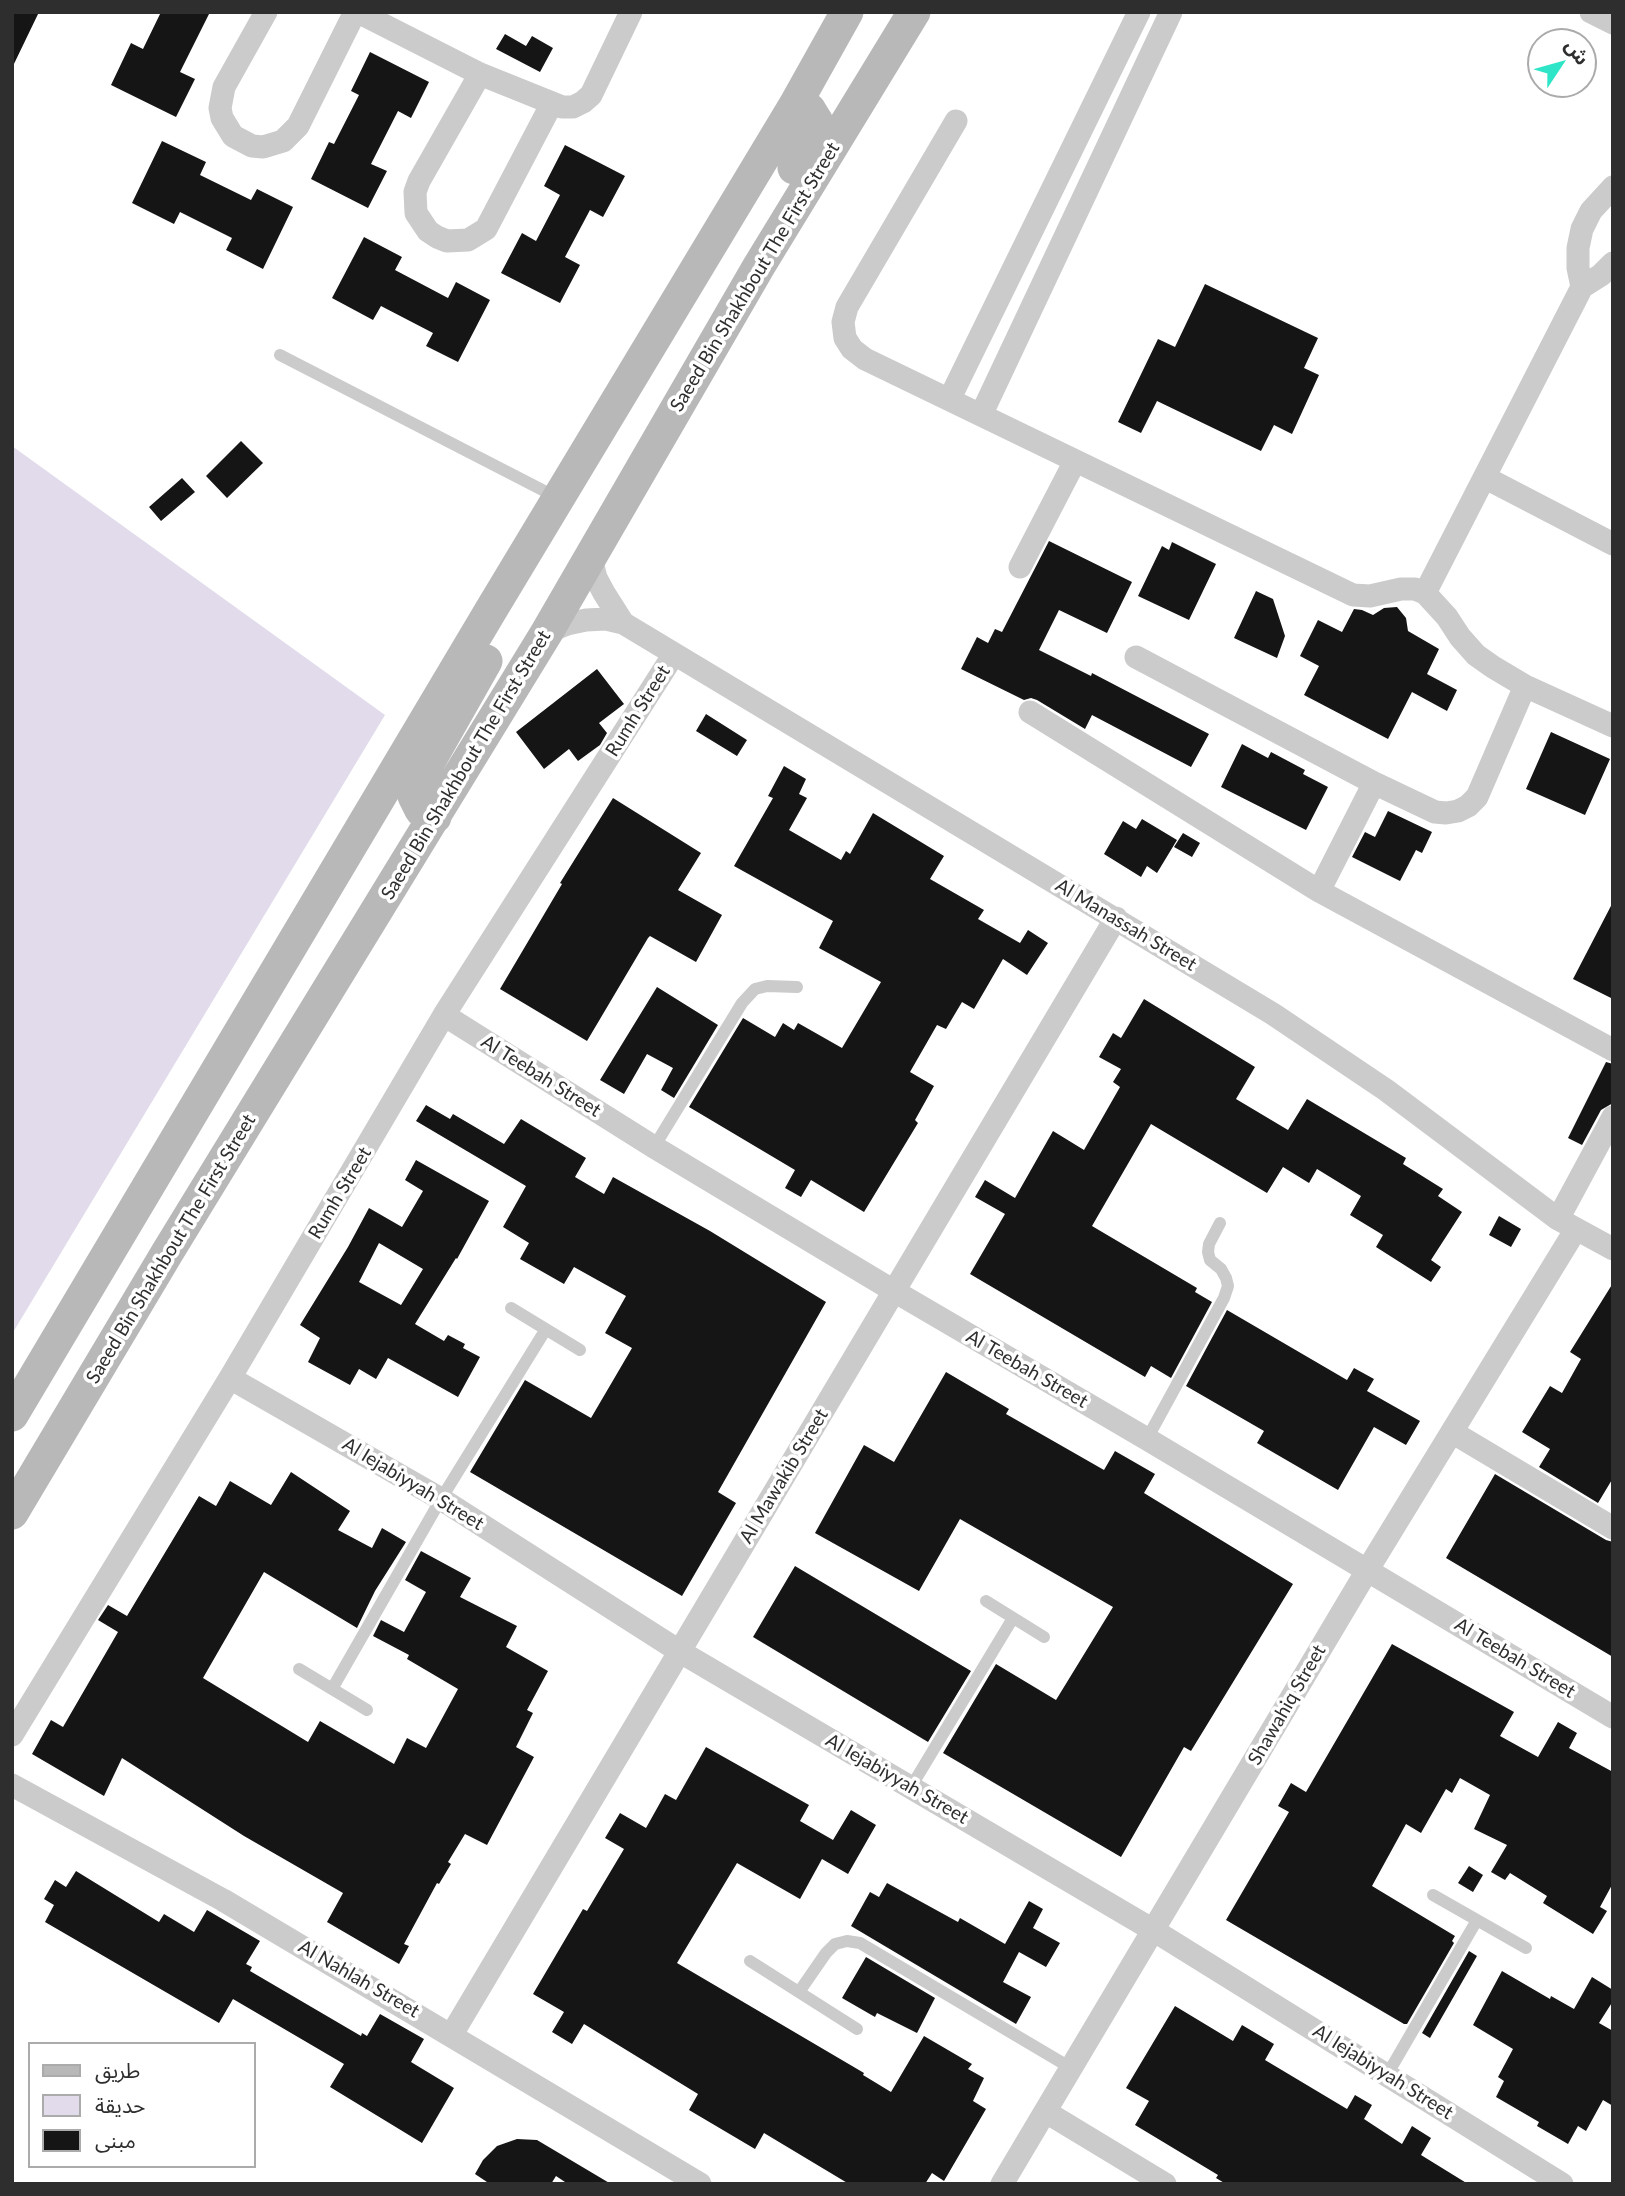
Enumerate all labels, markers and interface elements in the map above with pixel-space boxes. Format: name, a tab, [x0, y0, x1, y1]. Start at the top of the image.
north arrow	[1527, 28, 1597, 98]
text: ش	[1561, 34, 1595, 69]
street label: Saeed Bin Shakhbout The First Street	[665, 138, 845, 416]
street label: Saeed Bin Shakhbout The First Street	[376, 626, 556, 904]
street label: Rumh Street	[601, 661, 675, 761]
street label: Al Manassah Street	[1051, 874, 1201, 976]
street label: Al Teebah Street	[477, 1030, 605, 1122]
street label: Saeed Bin Shakhbout The First Street	[81, 1110, 261, 1388]
street label: Rumh Street	[304, 1143, 376, 1243]
street label: Al Teebah Street	[962, 1325, 1092, 1413]
street label: Al Mawakib Street	[735, 1405, 833, 1547]
street label: Al Iejabiyyah Street	[338, 1433, 488, 1535]
street label: Al Teebah Street	[1451, 1613, 1579, 1703]
street label: Shawahiq Street	[1243, 1641, 1331, 1769]
street label: Al Iejabiyyah Street	[822, 1729, 972, 1829]
street label: Al Nahlah Street	[294, 1935, 424, 2023]
street label: Al Iejabiyyah Street	[1309, 2020, 1457, 2124]
legend	[28, 2042, 256, 2168]
text: طريق	[95, 2057, 140, 2082]
text: حديقة	[95, 2092, 145, 2117]
text: مبنى	[95, 2127, 136, 2152]

